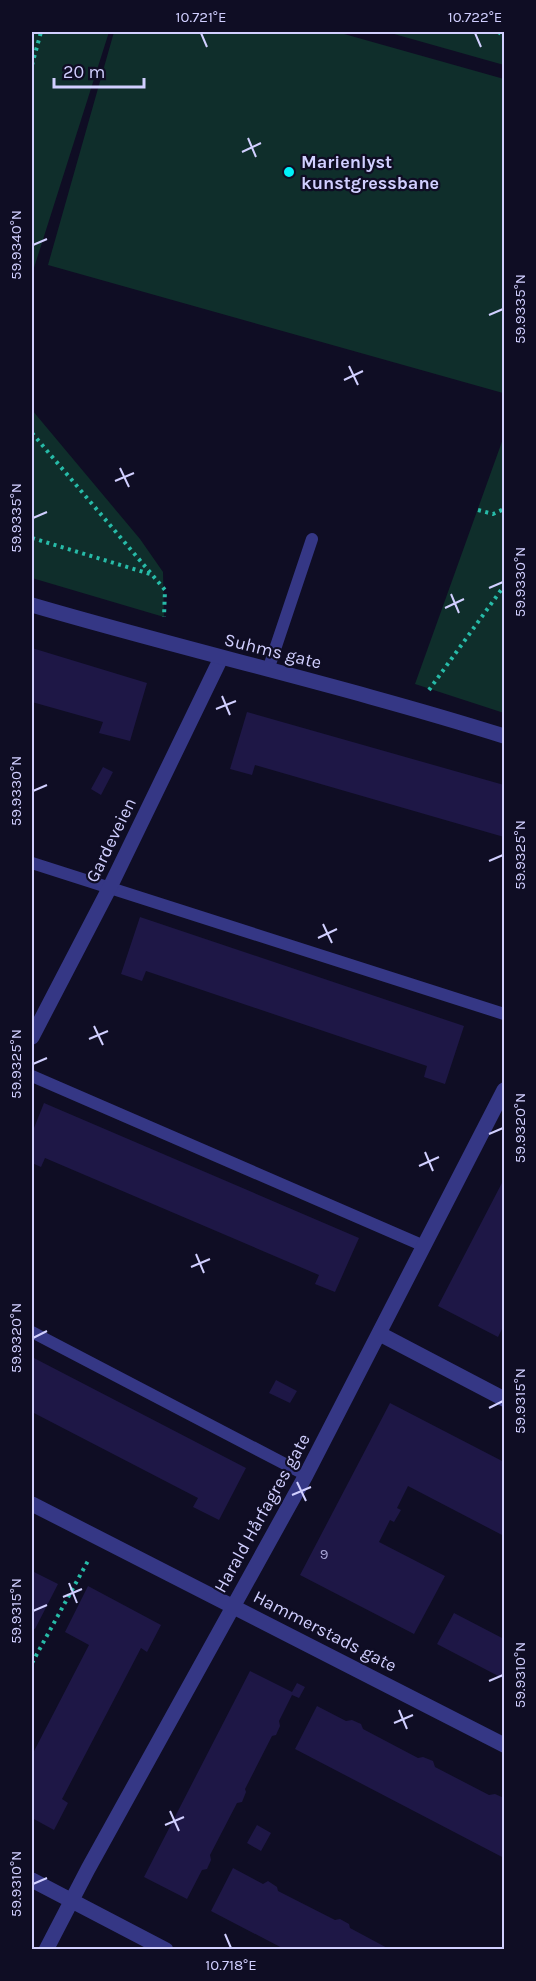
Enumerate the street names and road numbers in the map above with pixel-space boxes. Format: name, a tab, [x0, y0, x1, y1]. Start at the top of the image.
street label: Suhms gate	[222, 628, 324, 674]
street label: Gardeveien	[81, 794, 141, 886]
street label: Harald Hårfagres gate	[209, 1430, 315, 1596]
street label: Hammerstads gate	[250, 1585, 400, 1677]

